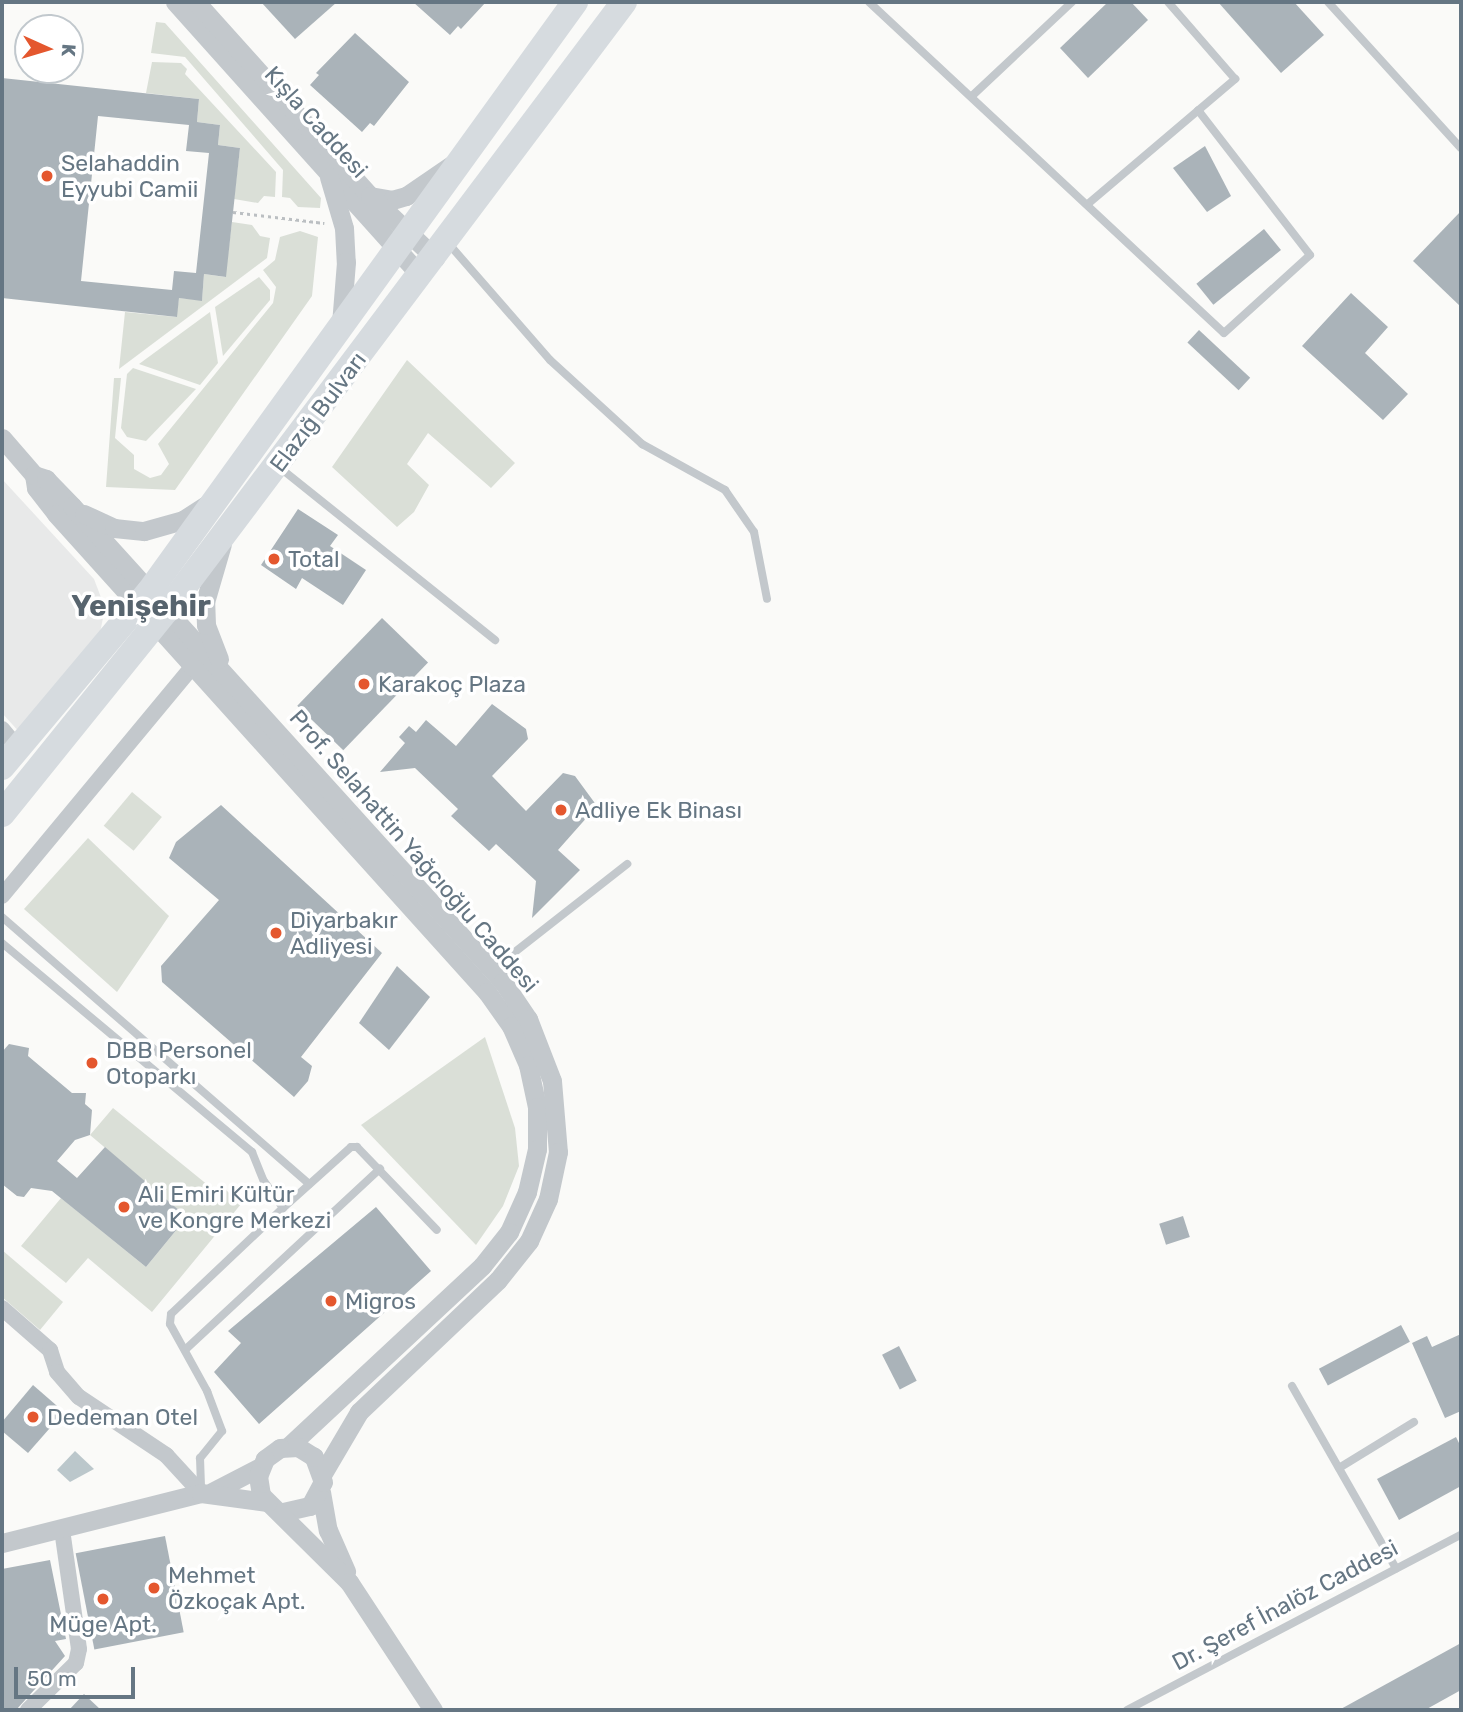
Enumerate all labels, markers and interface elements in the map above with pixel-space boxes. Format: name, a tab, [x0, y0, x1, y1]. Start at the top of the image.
north arrow	[14, 14, 84, 84]
text: K	[57, 43, 80, 57]
street label: Kışla Caddesi	[259, 61, 373, 183]
place label: Selahaddin Eyyubi Camii	[61, 149, 198, 203]
marker: Selahaddin Eyyubi Camii	[39, 168, 55, 184]
street label: Elazığ Bulvarı	[264, 347, 372, 477]
place label: Total	[288, 545, 339, 573]
marker: Total	[266, 551, 282, 567]
district label: Yenişehir	[71, 588, 211, 624]
place label: Karakoç Plaza	[378, 670, 526, 698]
marker: Karakoç Plaza	[356, 676, 372, 692]
street label: Prof. Selahattin Yağcıoğlu Caddesi	[284, 704, 544, 998]
place label: Adliye Ek Binası	[575, 796, 742, 824]
marker: Adliye Ek Binası	[553, 802, 569, 818]
place label: Diyarbakır Adliyesi	[290, 906, 398, 960]
marker: Diyarbakır Adliyesi	[268, 925, 284, 941]
place label: DBB Personel Otoparkı	[106, 1036, 252, 1090]
marker: DBB Personel Otoparkı	[84, 1055, 100, 1071]
place label: Ali Emiri Kültür ve Kongre Merkezi	[138, 1180, 331, 1234]
marker: Ali Emiri Kültür ve Kongre Merkezi	[116, 1199, 132, 1215]
place label: Migros	[345, 1287, 416, 1315]
marker: Migros	[323, 1293, 339, 1309]
place label: Dedeman Otel	[47, 1403, 198, 1431]
marker: Dedeman Otel	[25, 1409, 41, 1425]
street label: Dr. Şeref İnalöz Caddesi	[1167, 1534, 1403, 1676]
place label: Mehmet Özkoçak Apt.	[168, 1561, 306, 1615]
marker: Mehmet Özkoçak Apt.	[146, 1580, 162, 1596]
marker: Müge Apt.	[95, 1591, 111, 1607]
place label: Müge Apt.	[49, 1610, 157, 1638]
scale bar	[18, 1652, 138, 1696]
text: 50 m	[27, 1666, 77, 1691]

